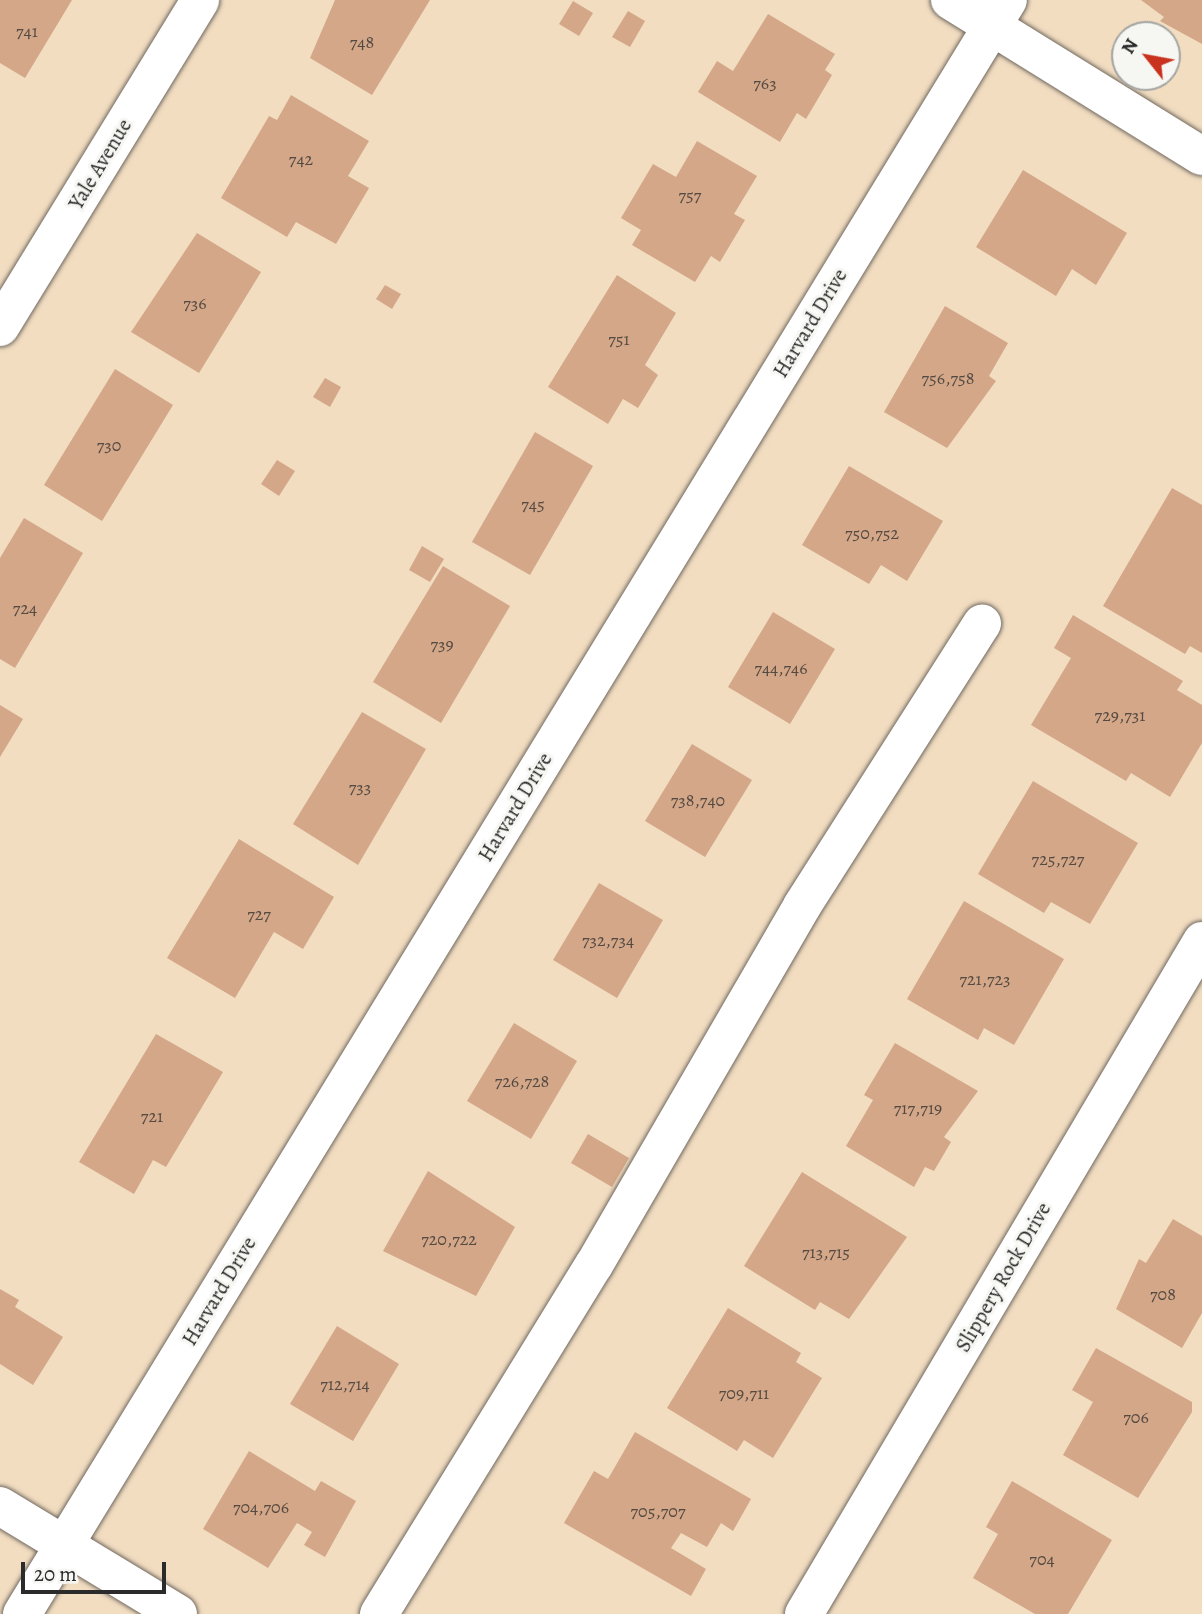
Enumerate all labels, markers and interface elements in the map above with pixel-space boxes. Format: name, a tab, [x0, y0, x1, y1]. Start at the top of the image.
house number: 741	[16, 20, 38, 42]
north arrow	[1111, 21, 1181, 91]
house number: 748	[350, 31, 374, 53]
text: N	[1115, 34, 1144, 59]
house number: 763	[753, 72, 777, 94]
street label: Yale Avenue	[63, 114, 137, 214]
house number: 742	[289, 148, 313, 170]
house number: 757	[679, 184, 701, 206]
street label: Harvard Drive	[768, 264, 852, 382]
house number: 736	[183, 292, 207, 314]
house number: 751	[608, 328, 630, 350]
house number: 756,758	[922, 367, 974, 389]
house number: 730	[97, 434, 121, 456]
house number: 745	[521, 493, 545, 515]
house number: 750,752	[845, 522, 899, 544]
house number: 724	[13, 597, 37, 619]
house number: 739	[430, 633, 454, 655]
house number: 744,746	[754, 657, 808, 679]
house number: 729,731	[1095, 704, 1145, 726]
street label: Harvard Drive	[473, 748, 557, 866]
house number: 733	[349, 776, 371, 798]
house number: 738,740	[671, 789, 725, 811]
house number: 725,727	[1032, 848, 1084, 870]
house number: 727	[247, 903, 271, 925]
house number: 732,734	[582, 929, 634, 951]
house number: 721,723	[959, 968, 1011, 990]
house number: 726,728	[495, 1070, 549, 1092]
house number: 717,719	[894, 1097, 942, 1119]
house number: 721	[141, 1105, 163, 1127]
street label: Slippery Rock Drive	[950, 1198, 1056, 1356]
house number: 720,722	[421, 1228, 477, 1250]
street label: Harvard Drive	[177, 1232, 261, 1350]
house number: 713,715	[802, 1241, 850, 1263]
house number: 708	[1150, 1283, 1176, 1305]
house number: 712,714	[320, 1373, 370, 1395]
house number: 709,711	[719, 1382, 769, 1404]
house number: 706	[1123, 1406, 1149, 1428]
house number: 704,706	[233, 1496, 289, 1518]
house number: 705,707	[631, 1500, 685, 1522]
scale bar	[24, 1548, 170, 1592]
house number: 704	[1029, 1548, 1055, 1570]
text: 20 m	[34, 1560, 77, 1588]

